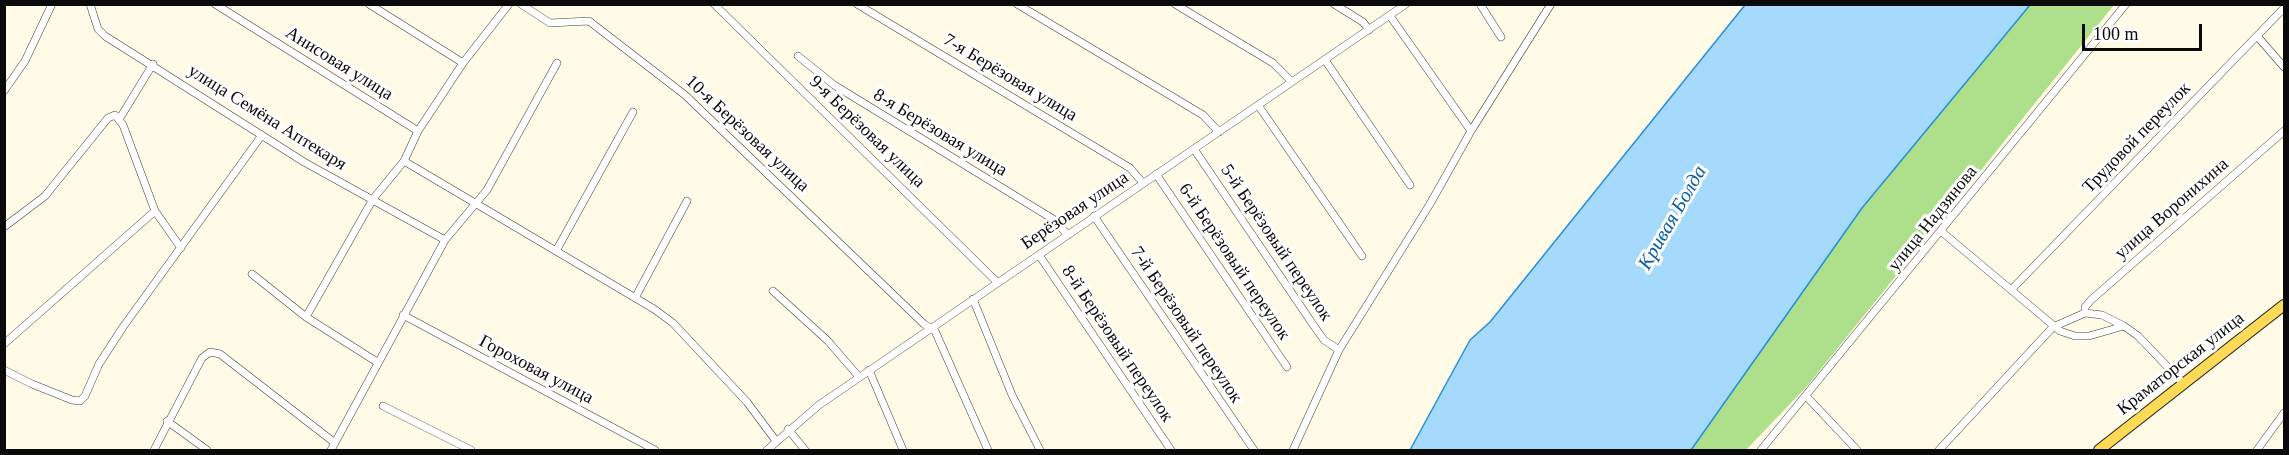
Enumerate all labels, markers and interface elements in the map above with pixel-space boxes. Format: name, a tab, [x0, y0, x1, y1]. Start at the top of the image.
scale bar	[2085, 12, 2205, 50]
street label: Анисовая улица	[281, 22, 397, 106]
text: 100 m	[2093, 24, 2139, 44]
street label: 7-я Берёзовая улица	[939, 29, 1081, 127]
street label: улица Семёна Аптекаря	[184, 60, 350, 176]
street label: 10-я Берёзовая улица	[681, 71, 813, 197]
street label: 9-я Берёзовая улица	[805, 71, 929, 193]
street label: Трудовой переулок	[2079, 78, 2195, 198]
street label: 8-я Берёзовая улица	[869, 84, 1011, 182]
street label: улица Воронихина	[2111, 154, 2233, 264]
street label: 5-й Берёзовый переулок	[1216, 161, 1336, 325]
water label: Кривая Болда	[1634, 162, 1712, 274]
street label: улица Надзянова	[1884, 162, 1982, 276]
street label: Берёзовая улица	[1017, 167, 1133, 255]
street label: 6-й Берёзовый переулок	[1174, 180, 1294, 344]
street label: 7-й Берёзовый переулок	[1126, 243, 1246, 407]
street label: 8-й Берёзовый переулок	[1057, 262, 1177, 426]
street label: Краматорская улица	[2113, 308, 2249, 420]
street label: Гороховая улица	[475, 331, 597, 409]

